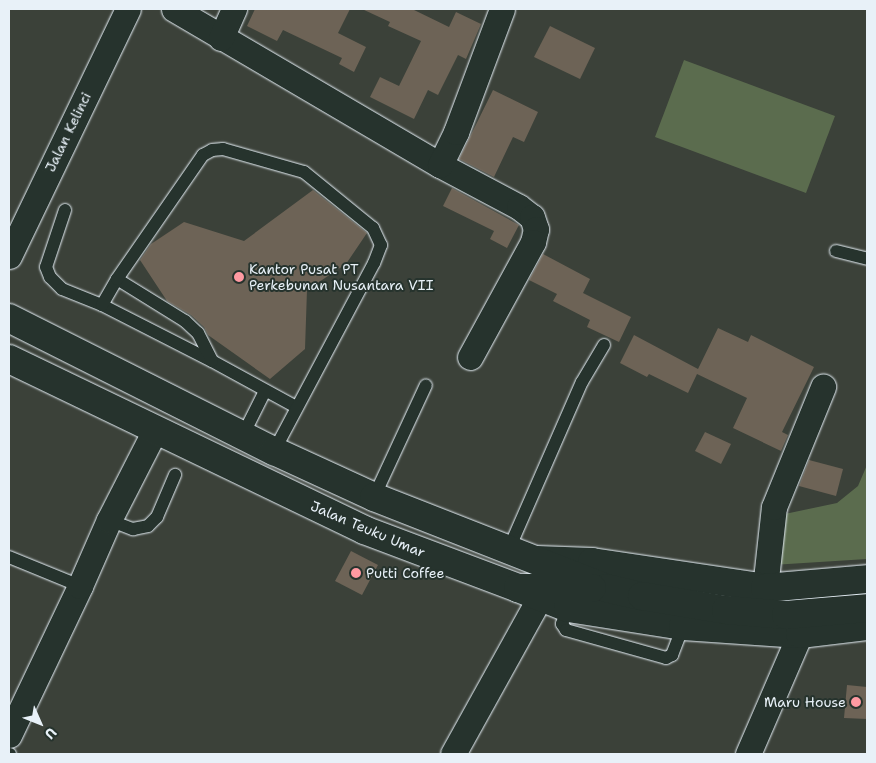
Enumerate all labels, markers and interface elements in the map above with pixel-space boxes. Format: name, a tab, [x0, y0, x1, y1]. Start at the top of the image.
street label: Jalan Kelinci	[41, 89, 95, 175]
place label: Kantor Pusat PT Perkebunan Nusantara VII	[249, 261, 433, 294]
marker: Kantor Pusat PT Perkebunan Nusantara VII	[233, 271, 245, 283]
street label: Jalan Teuku Umar	[308, 497, 428, 561]
place label: Putti Coffee	[366, 565, 445, 581]
marker: Putti Coffee	[350, 567, 362, 579]
place label: Maru House	[764, 694, 846, 710]
marker: Maru House	[850, 696, 862, 708]
north arrow	[15, 698, 65, 748]
text: U	[41, 724, 61, 743]

